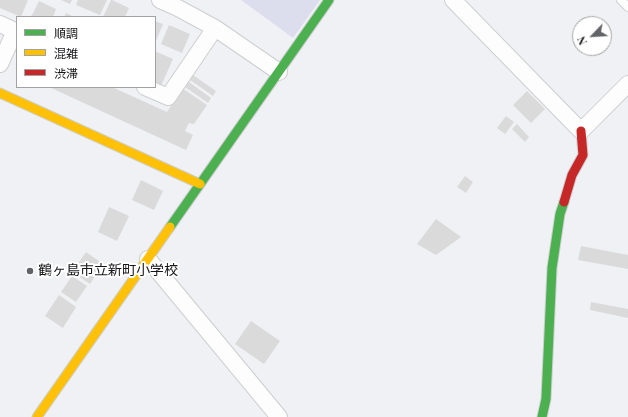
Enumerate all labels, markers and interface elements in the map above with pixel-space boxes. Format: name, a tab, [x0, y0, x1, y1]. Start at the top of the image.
legend	[16, 16, 156, 88]
north arrow	[572, 16, 612, 56]
text: 順調	[54, 25, 78, 41]
text: N	[573, 34, 590, 48]
text: 混雑	[54, 45, 78, 61]
text: 渋滞	[54, 65, 78, 81]
place label: 鶴ヶ島市立新町小学校	[38, 263, 178, 279]
marker: 鶴ヶ島市立新町小学校	[25, 266, 35, 276]

